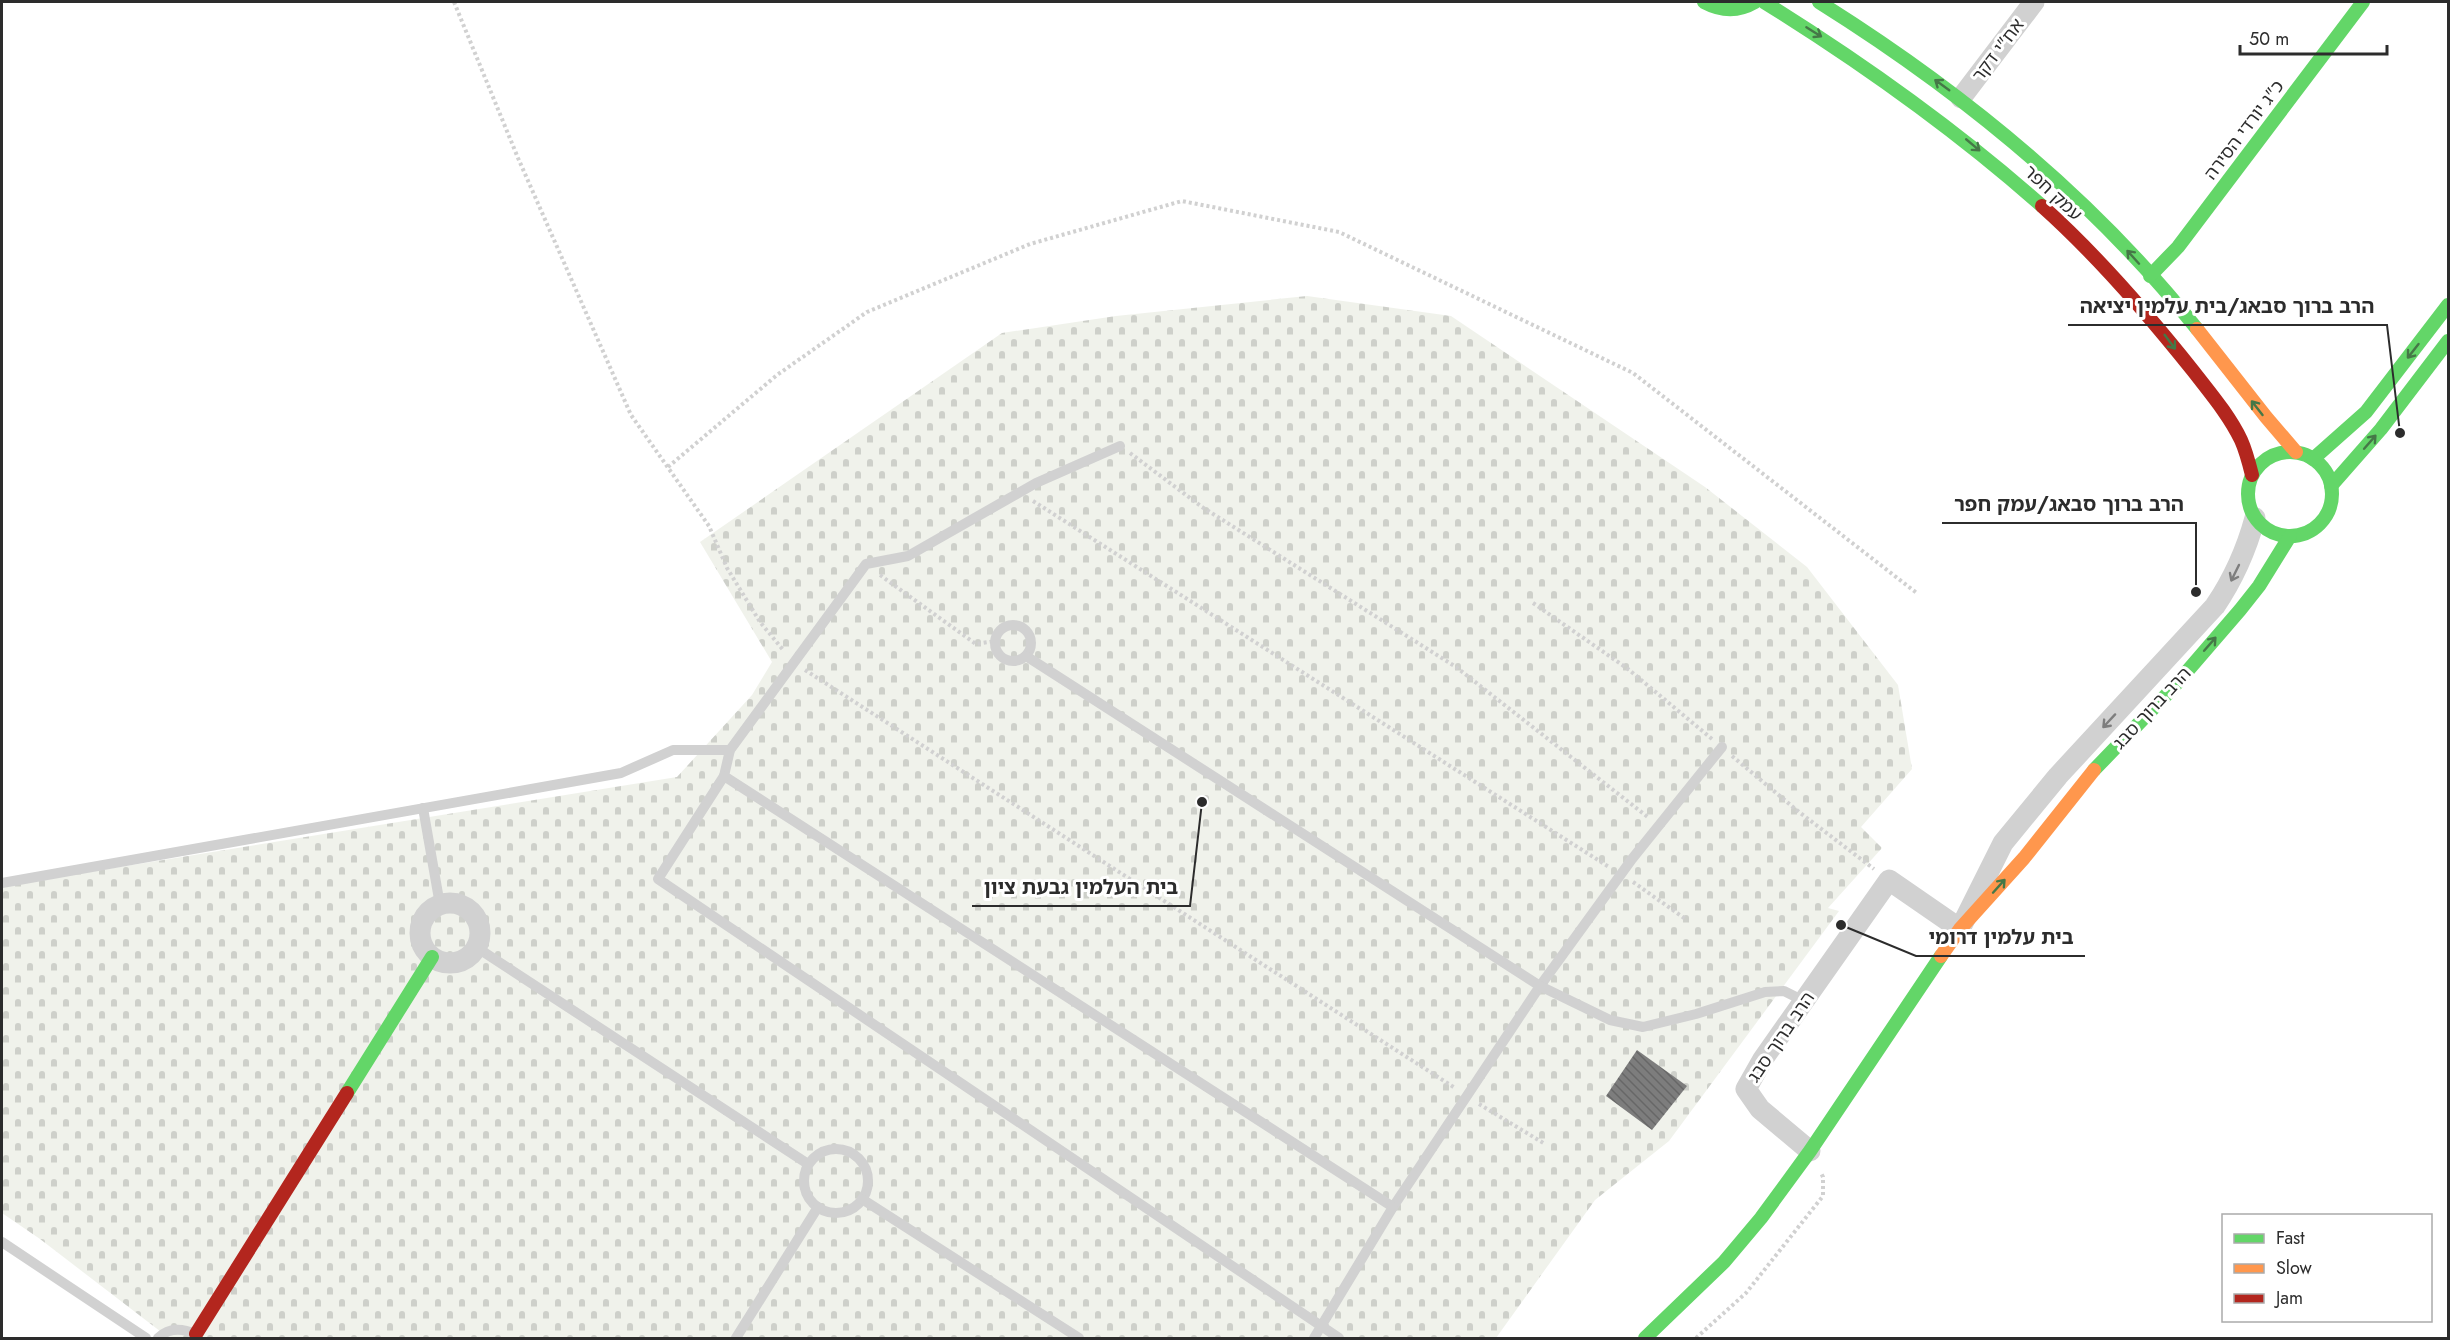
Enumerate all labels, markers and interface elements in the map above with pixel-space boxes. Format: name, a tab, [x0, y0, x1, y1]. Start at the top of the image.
street label: אח"י דקר	[1966, 13, 2030, 87]
scale bar	[2240, 18, 2387, 56]
one-way arrow	[1805, 26, 1822, 38]
text: 50 m	[2249, 26, 2289, 52]
street label: כ"ג יורדי הסירה	[2198, 75, 2290, 185]
one-way arrow	[1935, 79, 1951, 91]
one-way arrow	[1965, 138, 1980, 152]
street label: עמק חפר	[2018, 159, 2088, 227]
one-way arrow	[2126, 250, 2141, 265]
callout: הרב ברוך סבאג/בית עלמין יציאה	[2068, 287, 2387, 325]
text: הרב ברוך סבאג/בית עלמין יציאה	[2080, 292, 2374, 321]
one-way arrow	[2164, 333, 2177, 349]
one-way arrow	[2406, 343, 2419, 359]
one-way arrow	[2250, 401, 2263, 417]
one-way arrow	[2363, 435, 2377, 450]
callout: הרב ברוך סבאג/עמק חפר	[1942, 485, 2196, 523]
text: הרב ברוך סבאג/עמק חפר	[1954, 490, 2184, 519]
one-way arrow	[2229, 564, 2241, 581]
one-way arrow	[2204, 636, 2217, 652]
street label: הרב ברוך סבג	[2107, 661, 2197, 755]
one-way arrow	[2102, 714, 2117, 729]
callout: בית העלמין גבעת ציון	[972, 868, 1190, 906]
text: בית העלמין גבעת ציון	[984, 873, 1178, 902]
one-way arrow	[1992, 878, 2006, 893]
callout: בית עלמין דרומי	[1916, 918, 2085, 956]
text: בית עלמין דרומי	[1928, 923, 2074, 952]
street label: הרב ברוך סבג	[1741, 987, 1821, 1087]
legend	[2222, 1214, 2432, 1322]
text: Fast	[2276, 1225, 2305, 1251]
text: Slow	[2276, 1255, 2313, 1281]
text: Jam	[2274, 1285, 2303, 1311]

